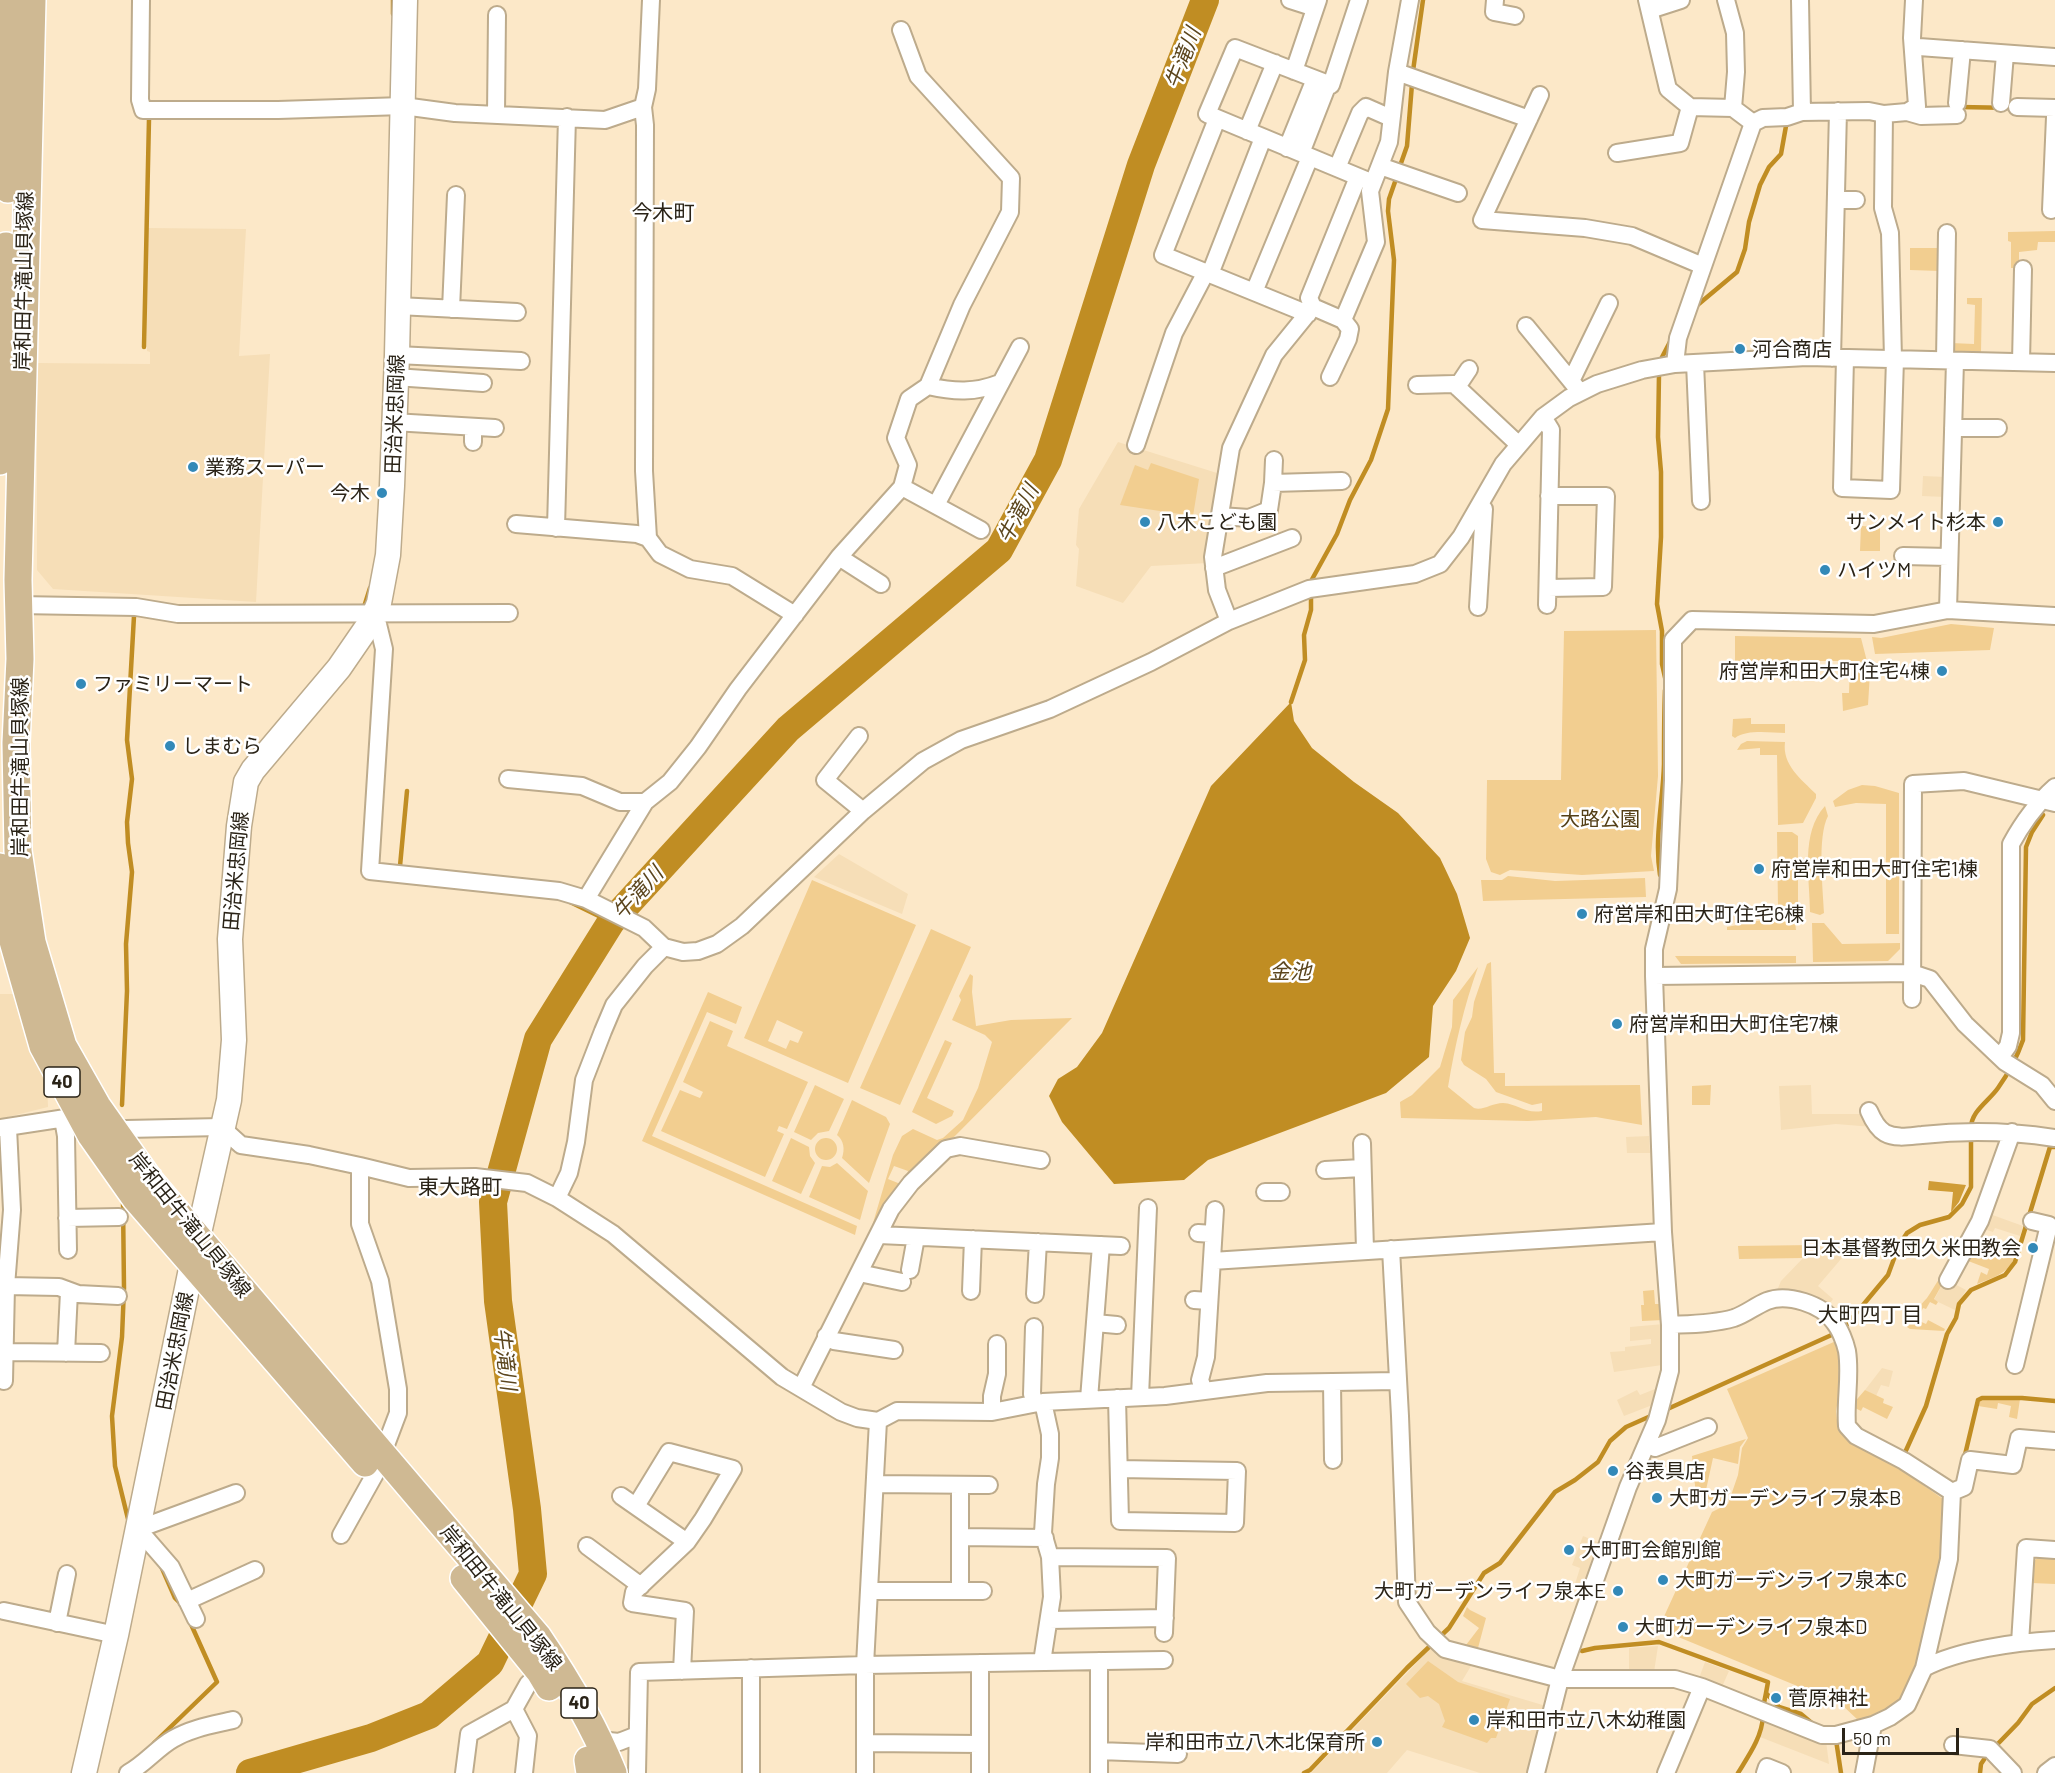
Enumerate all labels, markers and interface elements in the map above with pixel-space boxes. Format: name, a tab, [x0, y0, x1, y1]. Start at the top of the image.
water label: 牛滝川	[1160, 24, 1206, 92]
street label: 岸和田牛滝山貝塚線	[10, 191, 38, 371]
district label: 今木町	[632, 200, 694, 226]
place label: 河合商店	[1752, 337, 1832, 361]
marker: 河合商店	[1733, 342, 1747, 356]
street label: 田治米忠岡線	[381, 354, 409, 474]
place label: 業務スーパー	[205, 455, 325, 479]
marker: 業務スーパー	[186, 460, 200, 474]
water label: 牛滝川	[992, 480, 1044, 548]
place label: 今木	[330, 481, 370, 505]
marker: 今木	[375, 486, 389, 500]
place label: 八木こども園	[1157, 510, 1277, 534]
place label: サンメイト杉本	[1846, 510, 1986, 534]
marker: 八木こども園	[1138, 515, 1152, 529]
marker: サンメイト杉本	[1991, 515, 2005, 529]
place label: ハイツM	[1837, 558, 1911, 582]
marker: ハイツM	[1818, 563, 1832, 577]
place label: 府営岸和田大町住宅4棟	[1719, 659, 1930, 683]
marker: 府営岸和田大町住宅4棟	[1935, 664, 1949, 678]
place label: ファミリーマート	[93, 672, 253, 696]
street label: 岸和田牛滝山貝塚線	[8, 677, 32, 857]
marker: ファミリーマート	[74, 677, 88, 691]
place label: しまむら	[182, 734, 262, 758]
marker: しまむら	[163, 739, 177, 753]
park label: 大路公園	[1560, 807, 1640, 831]
street label: 田治米忠岡線	[219, 810, 253, 932]
place label: 府営岸和田大町住宅1棟	[1771, 857, 1978, 881]
water label: 牛滝川	[608, 861, 668, 925]
marker: 府営岸和田大町住宅1棟	[1752, 862, 1766, 876]
place label: 府営岸和田大町住宅6棟	[1594, 902, 1804, 926]
marker: 府営岸和田大町住宅6棟	[1575, 907, 1589, 921]
water label: 金池	[1269, 959, 1311, 985]
place label: 府営岸和田大町住宅7棟	[1629, 1012, 1838, 1036]
marker: 府営岸和田大町住宅7棟	[1610, 1017, 1624, 1031]
road number: 40	[44, 1067, 80, 1097]
street label: 岸和田牛滝山貝塚線	[124, 1148, 256, 1302]
district label: 東大路町	[418, 1174, 502, 1200]
place label: 日本基督教団久米田教会	[1801, 1236, 2021, 1260]
marker: 日本基督教団久米田教会	[2026, 1241, 2040, 1255]
street label: 田治米忠岡線	[152, 1290, 198, 1412]
district label: 大町四丁目	[1818, 1302, 1922, 1328]
water label: 牛滝川	[489, 1326, 521, 1392]
place label: 谷表具店	[1625, 1459, 1705, 1483]
marker: 谷表具店	[1606, 1464, 1620, 1478]
place label: 大町ガーデンライフ泉本B	[1669, 1486, 1902, 1510]
marker: 大町ガーデンライフ泉本B	[1650, 1491, 1664, 1505]
street label: 岸和田牛滝山貝塚線	[435, 1521, 567, 1675]
place label: 大町町会館別館	[1581, 1538, 1721, 1562]
marker: 大町町会館別館	[1562, 1543, 1576, 1557]
place label: 大町ガーデンライフ泉本C	[1675, 1568, 1907, 1592]
marker: 大町ガーデンライフ泉本C	[1656, 1573, 1670, 1587]
place label: 大町ガーデンライフ泉本E	[1374, 1579, 1606, 1603]
marker: 大町ガーデンライフ泉本E	[1611, 1584, 1625, 1598]
place label: 大町ガーデンライフ泉本D	[1635, 1615, 1867, 1639]
marker: 大町ガーデンライフ泉本D	[1616, 1620, 1630, 1634]
place label: 菅原神社	[1788, 1686, 1868, 1710]
road number: 40	[561, 1688, 597, 1718]
marker: 菅原神社	[1769, 1691, 1783, 1705]
place label: 岸和田市立八木幼稚園	[1486, 1708, 1686, 1732]
marker: 岸和田市立八木幼稚園	[1467, 1713, 1481, 1727]
scale bar	[1845, 1716, 1962, 1754]
text: 50 m	[1853, 1727, 1891, 1749]
place label: 岸和田市立八木北保育所	[1145, 1730, 1365, 1754]
marker: 岸和田市立八木北保育所	[1370, 1735, 1384, 1749]

